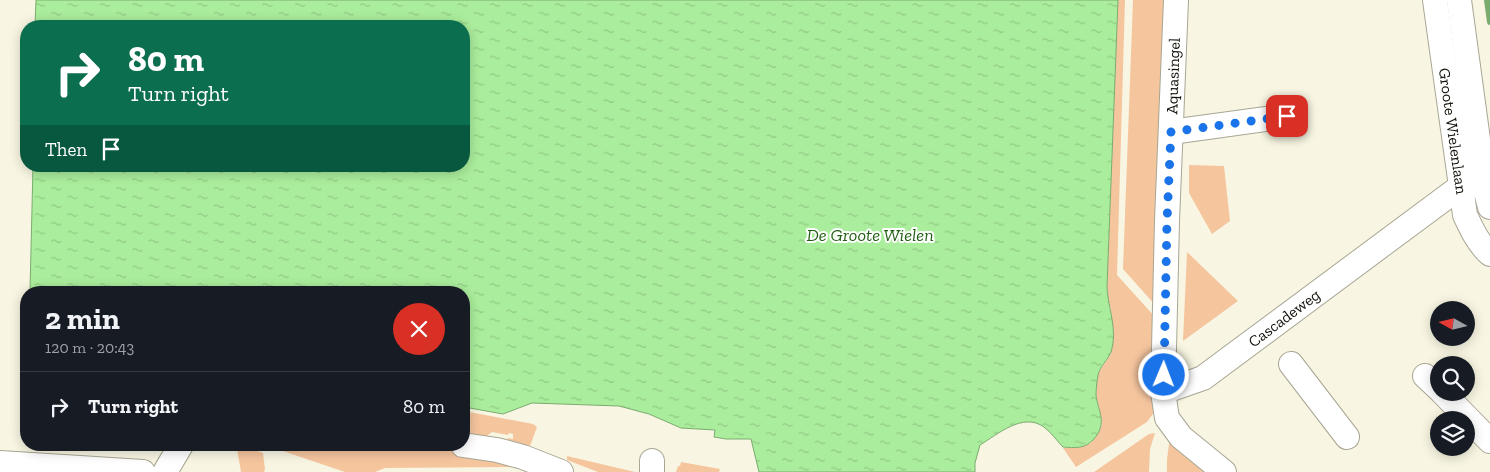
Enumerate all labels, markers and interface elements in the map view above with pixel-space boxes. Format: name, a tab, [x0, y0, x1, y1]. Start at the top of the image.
street label: Aquasingel	[1162, 37, 1184, 115]
text: 80 m	[128, 38, 204, 80]
icon: right	[45, 40, 110, 105]
street label: Groote Wielenlaan	[1435, 67, 1471, 196]
text: Turn right	[128, 80, 229, 107]
pin	[1266, 95, 1308, 137]
icon: arrive	[1273, 102, 1301, 130]
icon: arrive	[97, 135, 125, 163]
text: Then	[45, 138, 87, 161]
water label: De Groote Wielen	[806, 224, 934, 246]
street label: Cascadeweg	[1244, 285, 1324, 351]
text: 2 min	[45, 301, 120, 337]
north arrow	[1430, 301, 1475, 346]
map controls	[1430, 301, 1475, 456]
button: close	[393, 303, 445, 355]
text: 120 m · 20:43	[45, 338, 134, 357]
position arrow	[1137, 348, 1189, 400]
button: search	[1430, 356, 1475, 401]
icon: right	[45, 393, 73, 421]
text: Turn right	[88, 395, 178, 418]
text: 80 m	[403, 395, 445, 418]
button: layers	[1430, 411, 1475, 456]

